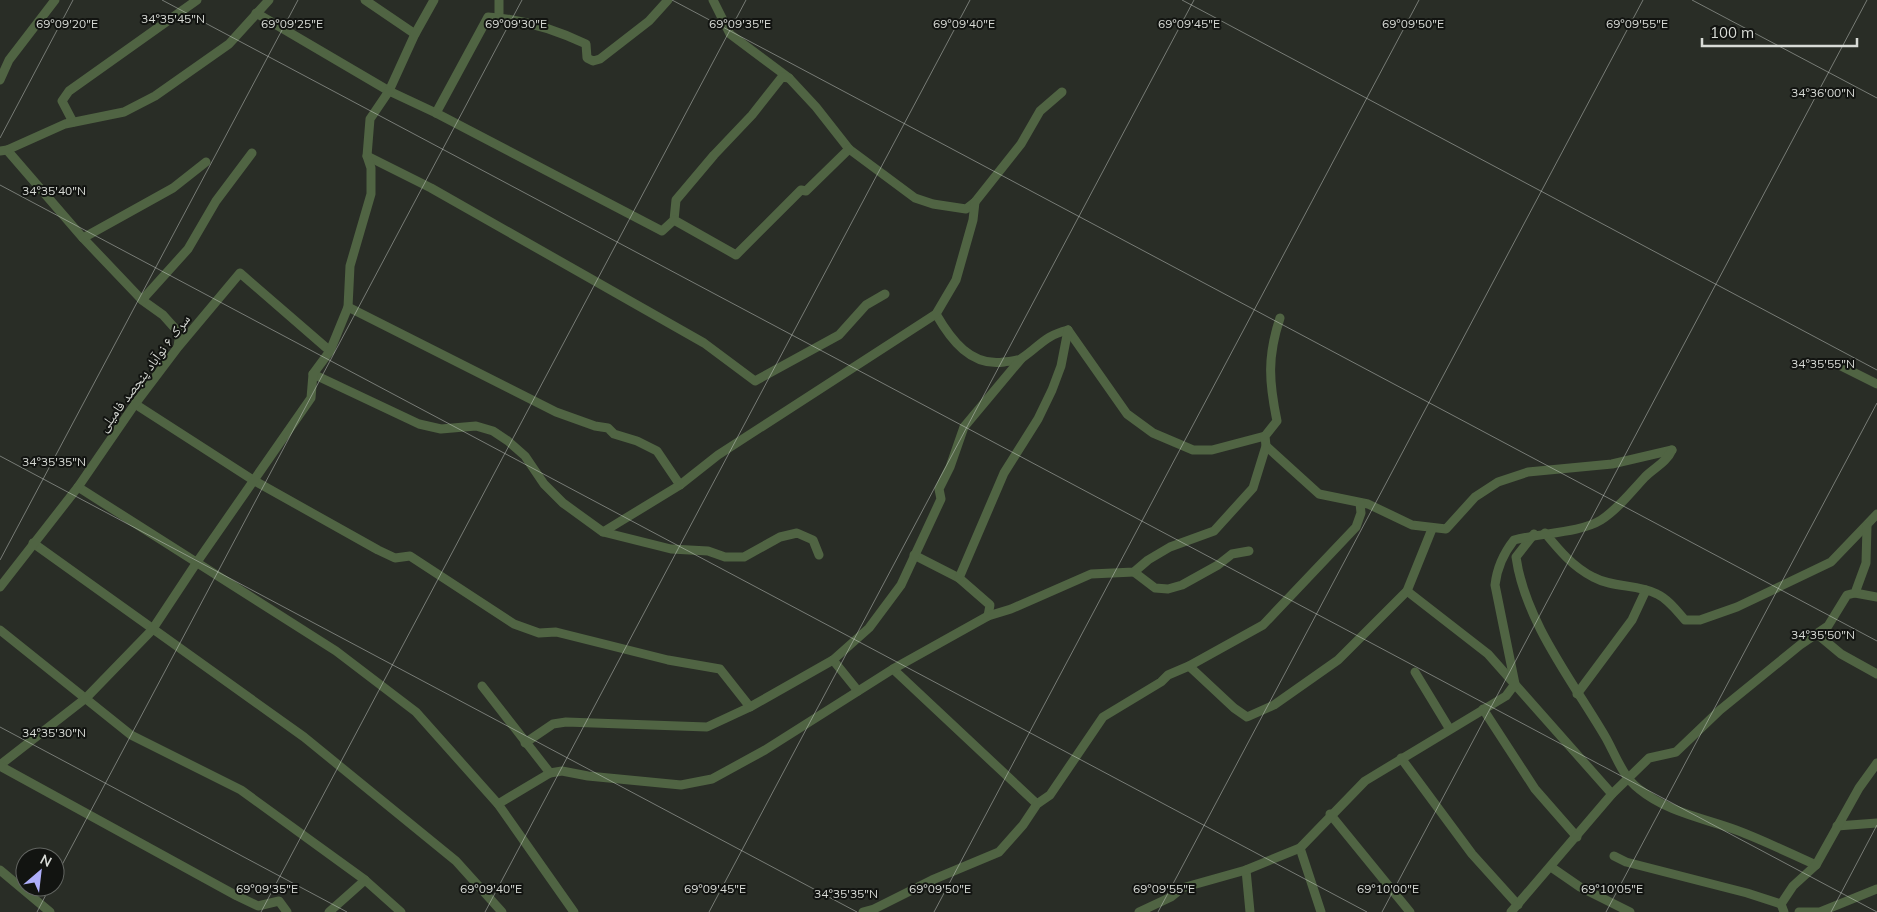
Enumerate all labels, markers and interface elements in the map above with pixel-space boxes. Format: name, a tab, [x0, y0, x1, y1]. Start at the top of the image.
text: 34°35'45"N	[141, 11, 205, 26]
scale bar	[1702, 15, 1857, 47]
text: 69°09'20"E	[36, 16, 98, 31]
text: 69°09'25"E	[261, 16, 323, 31]
text: 69°09'30"E	[485, 16, 547, 31]
text: 69°09'35"E	[709, 16, 771, 31]
text: 69°09'40"E	[933, 16, 995, 31]
text: 69°09'45"E	[1158, 16, 1220, 31]
text: 69°09'50"E	[1382, 16, 1444, 31]
text: 69°09'55"E	[1606, 16, 1668, 31]
text: 100 m	[1710, 23, 1754, 42]
text: 34°36'00"N	[1791, 85, 1855, 100]
text: 34°35'40"N	[22, 183, 86, 198]
street label: سرک ۶ نوآباد پنجصد فامیلی	[94, 311, 194, 435]
text: 34°35'55"N	[1791, 356, 1855, 371]
text: 34°35'35"N	[22, 454, 86, 469]
text: 34°35'50"N	[1791, 627, 1855, 642]
text: 34°35'30"N	[22, 725, 86, 740]
north arrow	[15, 847, 65, 897]
text: N	[37, 850, 55, 871]
text: 69°09'35"E	[236, 881, 298, 896]
text: 69°09'40"E	[460, 881, 522, 896]
text: 69°09'45"E	[684, 881, 746, 896]
text: 69°09'50"E	[909, 881, 971, 896]
text: 69°09'55"E	[1133, 881, 1195, 896]
text: 69°10'00"E	[1357, 881, 1419, 896]
text: 69°10'05"E	[1581, 881, 1643, 896]
text: 34°35'35"N	[814, 886, 878, 901]

